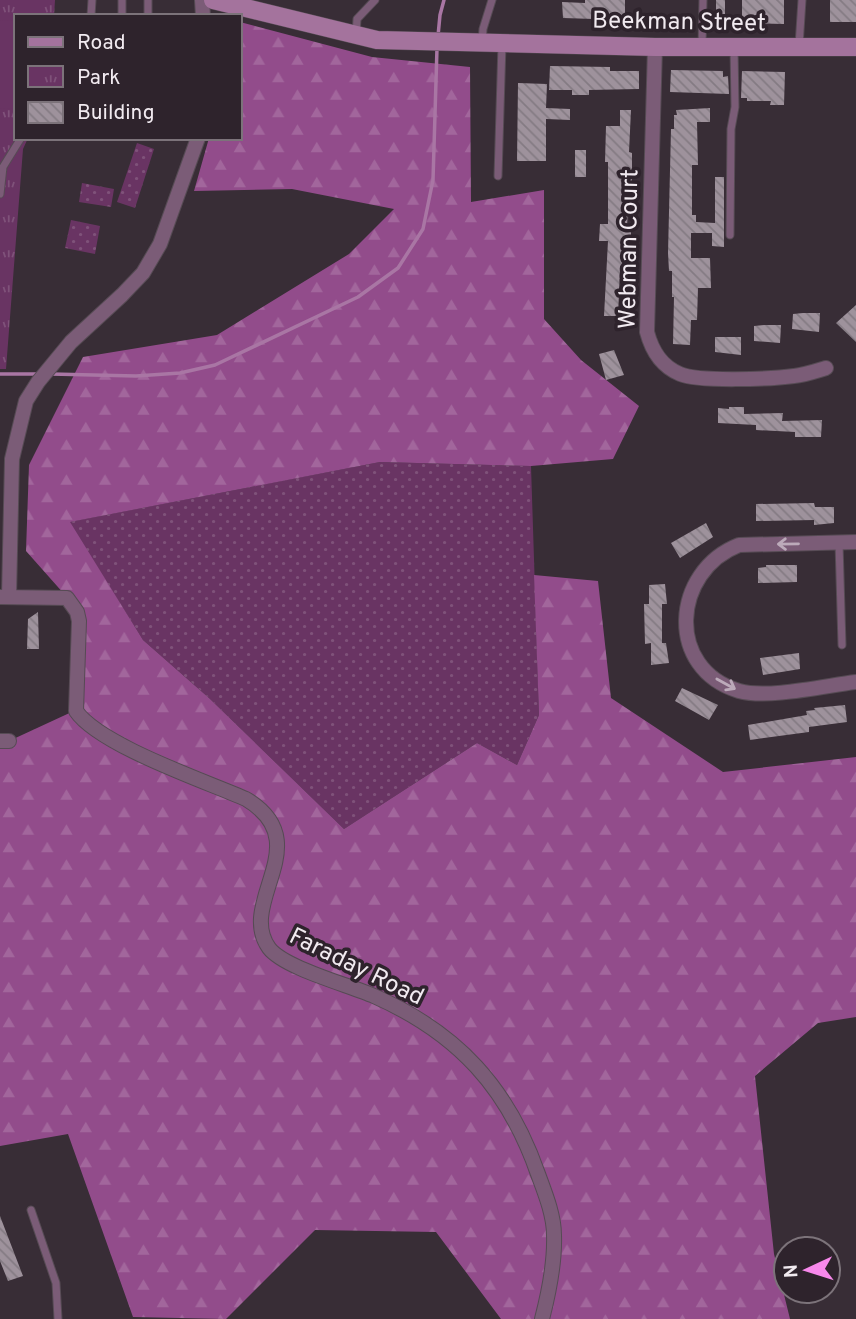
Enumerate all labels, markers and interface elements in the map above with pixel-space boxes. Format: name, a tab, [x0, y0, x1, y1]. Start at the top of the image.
street label: Beekman Street	[592, 6, 766, 40]
legend	[14, 14, 242, 140]
text: Road	[77, 30, 126, 57]
text: Park	[77, 65, 120, 92]
text: Building	[77, 100, 155, 127]
street label: Webman Court	[614, 169, 646, 329]
one-way arrow	[777, 537, 800, 550]
one-way arrow	[715, 677, 735, 691]
street label: Faraday Road	[284, 922, 428, 1013]
north arrow	[772, 1235, 842, 1305]
text: N	[780, 1263, 804, 1279]

